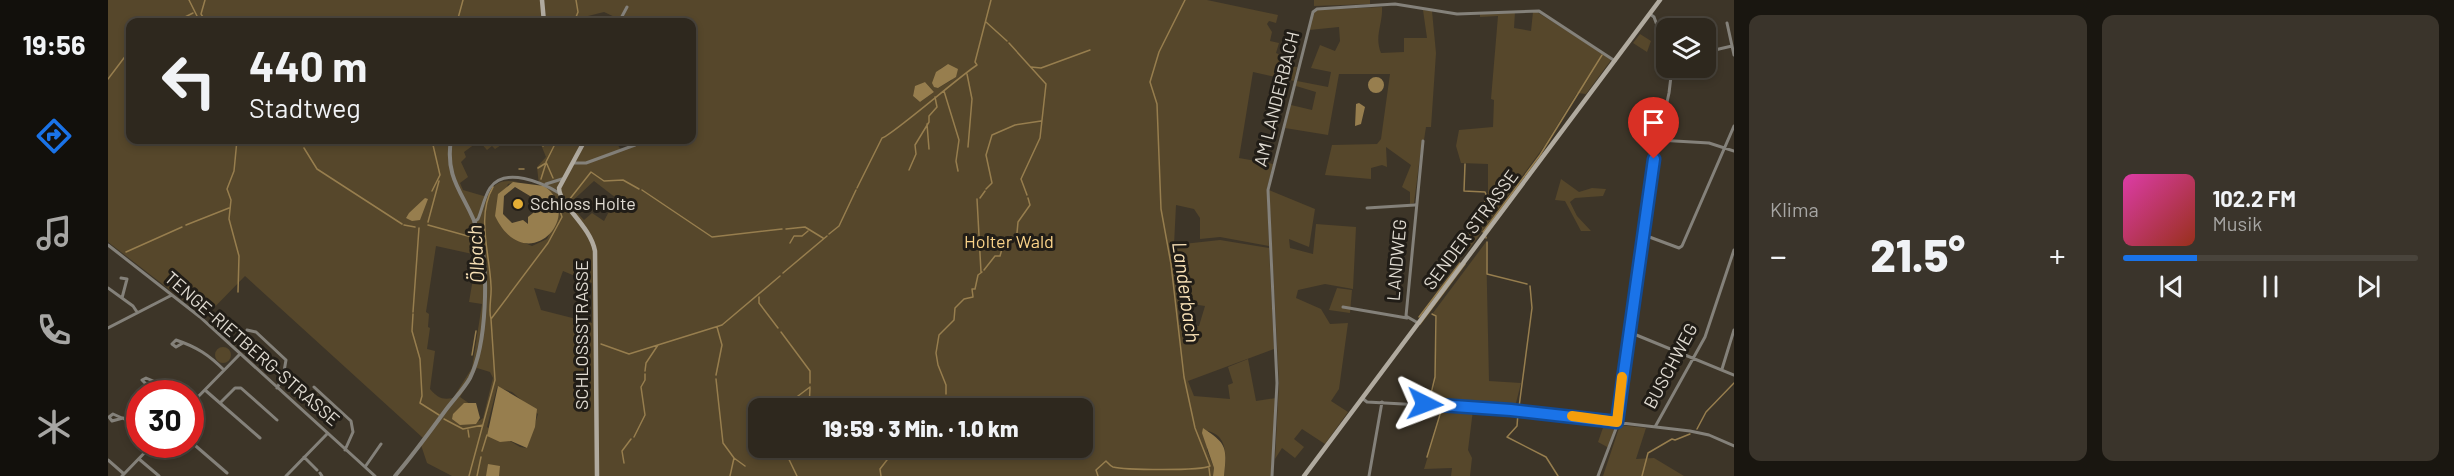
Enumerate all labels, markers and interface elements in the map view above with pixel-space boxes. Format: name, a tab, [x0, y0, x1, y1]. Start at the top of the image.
map controls	[1656, 18, 1716, 78]
button: layers	[1656, 18, 1716, 78]
text: 19:56	[23, 28, 85, 60]
street label: AM LANDERBACH	[1249, 29, 1303, 169]
text: 440 m	[249, 40, 367, 90]
icon: left	[150, 42, 228, 120]
text: Stadtweg	[249, 91, 361, 123]
pin	[1628, 97, 1679, 159]
icon: arrive	[1637, 106, 1670, 139]
icon: directions	[33, 115, 75, 157]
street label: SENDER STRASSE	[1418, 165, 1522, 294]
text: 102.2 FM	[2213, 185, 2296, 211]
place label: Schloss Holte	[530, 192, 636, 214]
marker: Schloss Holte	[511, 197, 525, 211]
text: Klima	[1770, 197, 1819, 221]
text: Musik	[2213, 211, 2262, 235]
icon: music	[33, 212, 75, 254]
street label: LANDWEG	[1381, 218, 1411, 302]
water label: Ölbach	[461, 224, 489, 284]
text: 21.5°	[1870, 227, 1965, 281]
park label: Holter Wald	[964, 230, 1054, 252]
text: −	[1770, 235, 1787, 275]
text: +	[2049, 235, 2066, 275]
water label: Landerbach	[1168, 240, 1206, 344]
street label: SCHLOSSSTRASSE	[570, 260, 592, 410]
street label: TENGE-RIETBERG-STRASSE	[161, 266, 345, 430]
icon: previous	[2155, 270, 2188, 303]
icon: pause	[2254, 270, 2287, 303]
icon: next	[2352, 270, 2385, 303]
icon: phone	[33, 309, 75, 351]
street label: BUSCHWEG	[1638, 319, 1702, 412]
position arrow	[1393, 372, 1457, 436]
speed limit sign: 30	[126, 380, 204, 458]
icon: climate	[33, 406, 75, 448]
text: 19:59 · 3 Min. · 1.0 km	[822, 415, 1019, 441]

